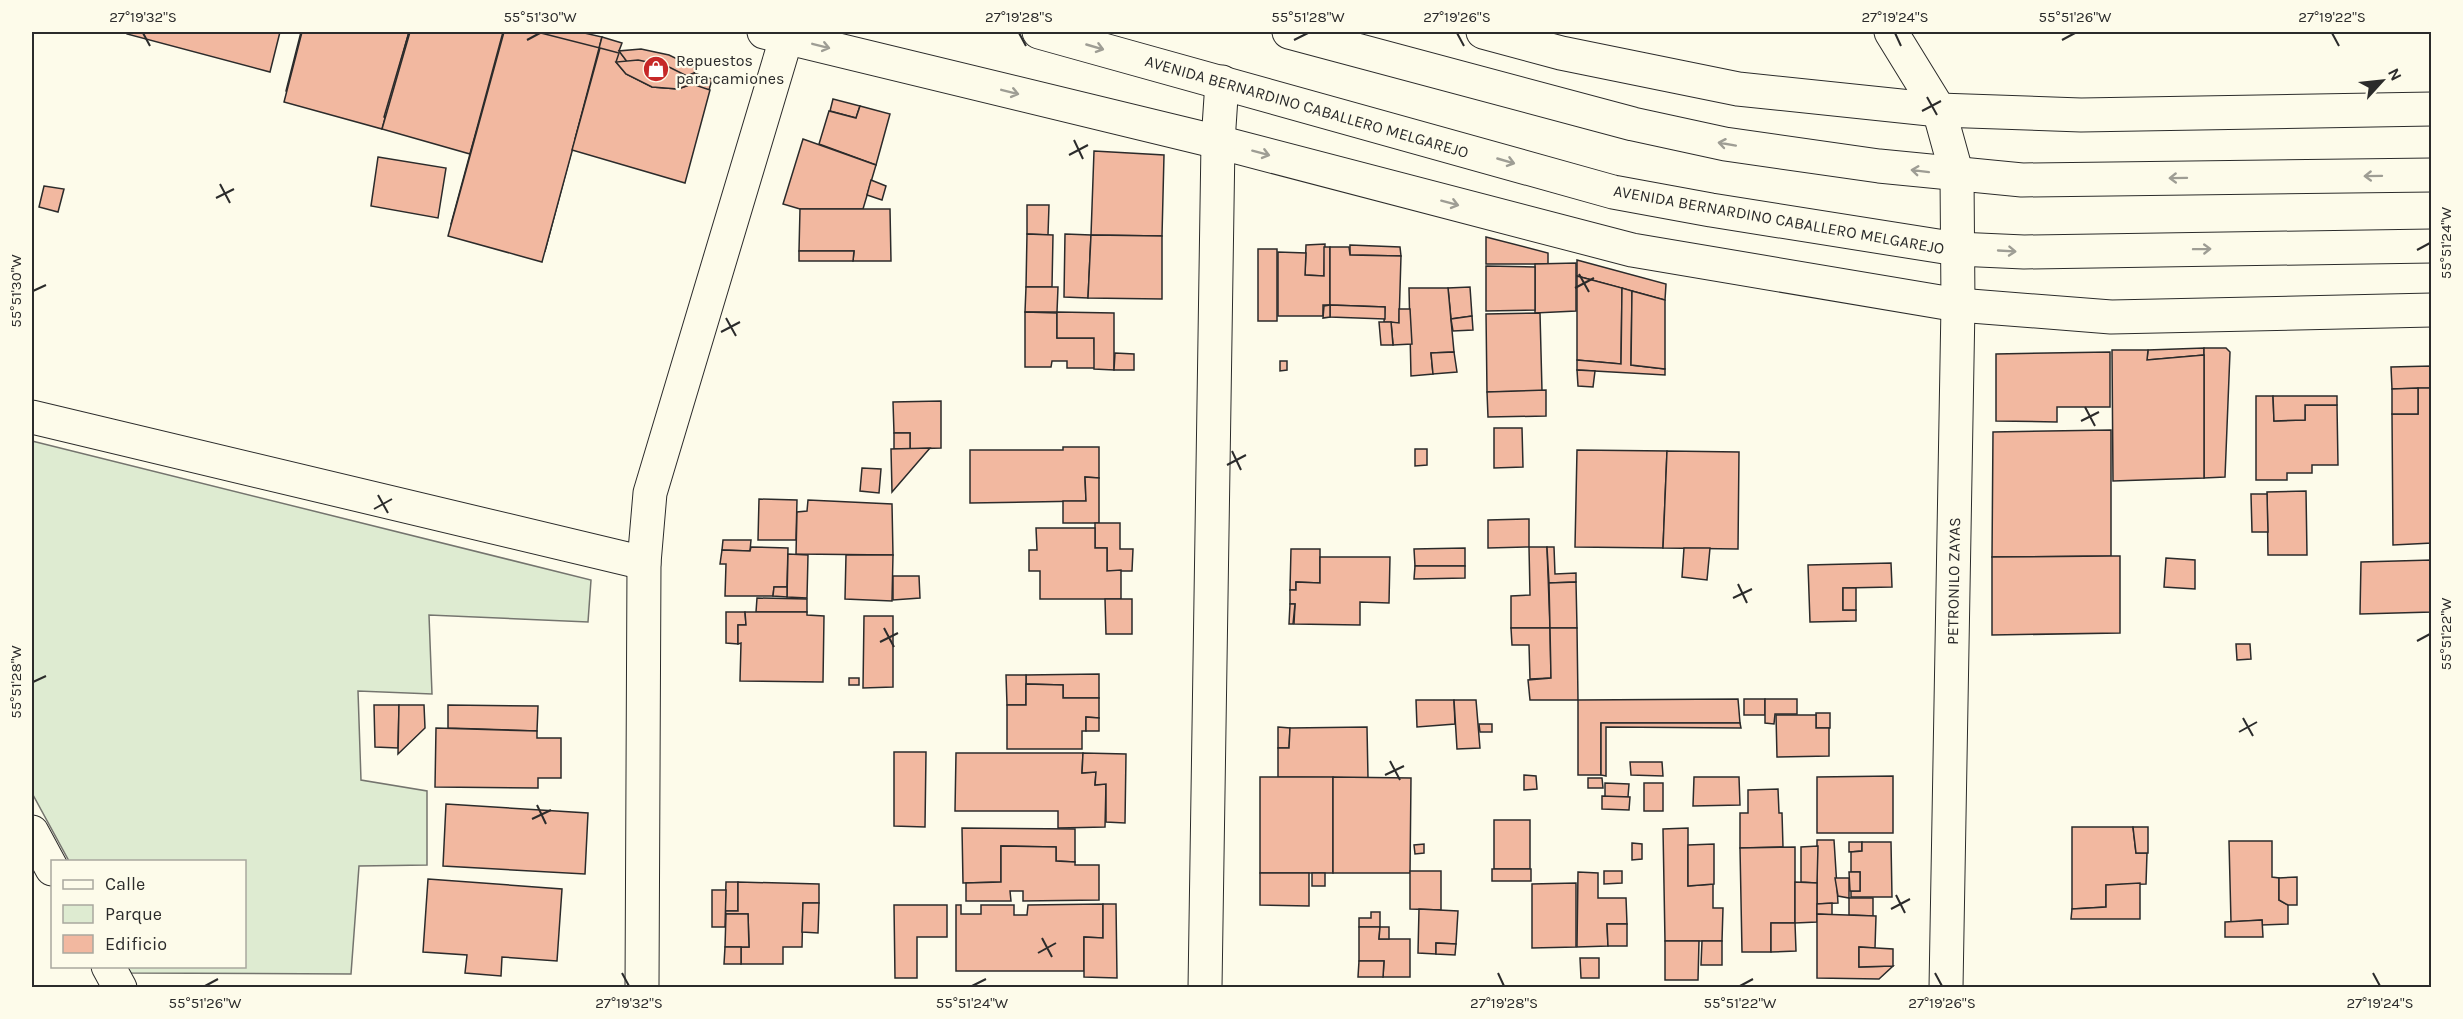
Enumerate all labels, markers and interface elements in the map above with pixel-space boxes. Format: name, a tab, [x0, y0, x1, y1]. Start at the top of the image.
text: 27°19'32"S	[109, 8, 177, 26]
text: 55°51'30"W	[503, 8, 577, 26]
text: 27°19'28"S	[985, 8, 1053, 26]
text: 55°51'28"W	[1271, 8, 1345, 26]
text: 27°19'26"S	[1423, 8, 1491, 26]
text: 27°19'24"S	[1861, 8, 1929, 26]
text: 55°51'26"W	[2039, 8, 2112, 26]
text: 27°19'22"S	[2298, 8, 2366, 26]
one-way arrow	[811, 40, 830, 52]
one-way arrow	[1086, 42, 1105, 53]
place label: Repuestos para camiones	[676, 51, 784, 88]
street label: AVENIDA BERNARDINO CABALLERO MELGAREJO	[1143, 51, 1471, 162]
north arrow	[2352, 51, 2412, 111]
shop icon: Repuestos para camiones	[641, 54, 671, 84]
text: N	[2384, 65, 2406, 84]
one-way arrow	[1001, 86, 1020, 98]
one-way arrow	[1718, 139, 1738, 150]
one-way arrow	[1251, 148, 1270, 160]
one-way arrow	[1496, 156, 1515, 168]
one-way arrow	[1911, 165, 1931, 176]
one-way arrow	[2364, 170, 2384, 182]
one-way arrow	[2169, 172, 2189, 184]
street label: AVENIDA BERNARDINO CABALLERO MELGAREJO	[1612, 181, 1946, 258]
one-way arrow	[1440, 197, 1459, 209]
text: 55°51'24"W	[2437, 206, 2455, 279]
one-way arrow	[2191, 244, 2211, 255]
one-way arrow	[1996, 246, 2016, 257]
text: 55°51'30"W	[7, 254, 25, 328]
street label: PETRONILO ZAYAS	[1943, 517, 1964, 645]
text: 55°51'22"W	[2437, 597, 2455, 670]
text: 55°51'28"W	[7, 645, 25, 719]
legend	[51, 860, 246, 968]
text: Calle	[105, 873, 145, 895]
text: Parque	[105, 903, 162, 925]
text: Edificio	[105, 933, 167, 955]
text: 55°51'26"W	[169, 994, 242, 1012]
text: 27°19'32"S	[595, 994, 663, 1012]
text: 55°51'24"W	[936, 994, 1009, 1012]
text: 27°19'28"S	[1470, 994, 1538, 1012]
text: 55°51'22"W	[1704, 994, 1777, 1012]
text: 27°19'26"S	[1908, 994, 1976, 1012]
text: 27°19'24"S	[2346, 994, 2414, 1012]

